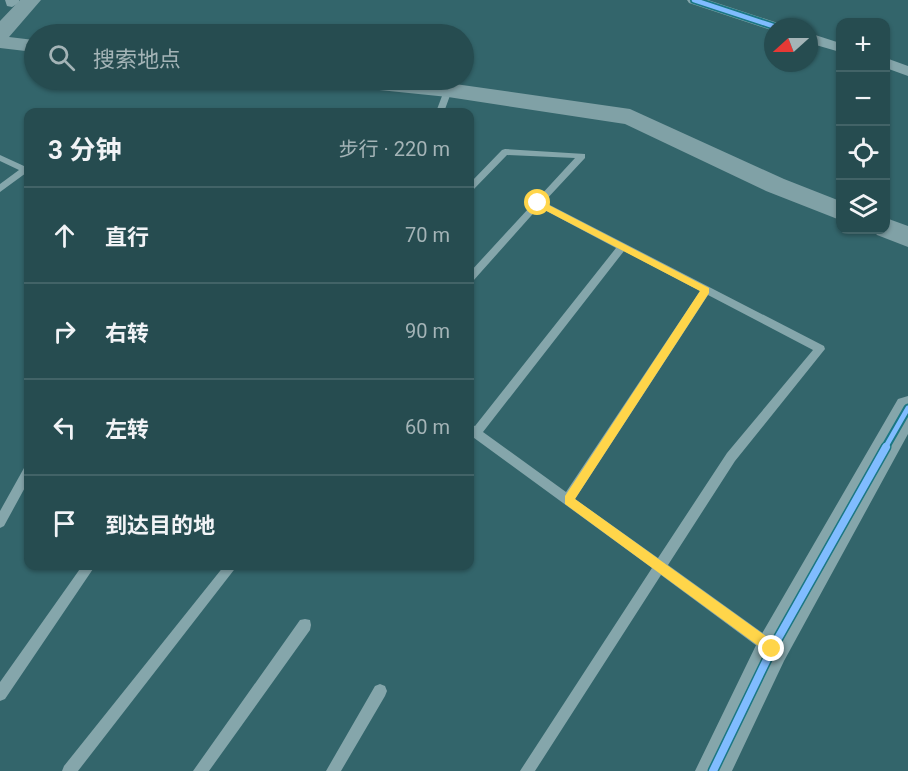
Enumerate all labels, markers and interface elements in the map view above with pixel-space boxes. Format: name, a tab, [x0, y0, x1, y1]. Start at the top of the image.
north arrow	[764, 18, 818, 72]
map controls	[836, 18, 890, 234]
button: +	[836, 18, 890, 72]
search box	[24, 24, 474, 90]
icon: search	[45, 41, 78, 74]
text: 搜索地点	[93, 47, 181, 72]
button: −	[836, 72, 890, 126]
button: locate	[836, 126, 890, 180]
text: 3 分钟	[48, 135, 121, 165]
text: 步行 · 220 m	[339, 137, 450, 161]
button: layers	[836, 180, 890, 234]
route start	[524, 189, 550, 215]
icon: ahead	[48, 219, 81, 252]
text: 70 m	[405, 223, 450, 247]
text: 直行	[105, 225, 149, 250]
icon: right	[48, 315, 81, 348]
text: 90 m	[405, 319, 450, 343]
text: 右转	[105, 321, 149, 346]
icon: left	[48, 411, 81, 444]
text: 60 m	[405, 415, 450, 439]
text: 左转	[105, 417, 149, 442]
icon: arrive	[48, 507, 81, 540]
text: 到达目的地	[105, 513, 215, 538]
route end	[758, 635, 784, 661]

